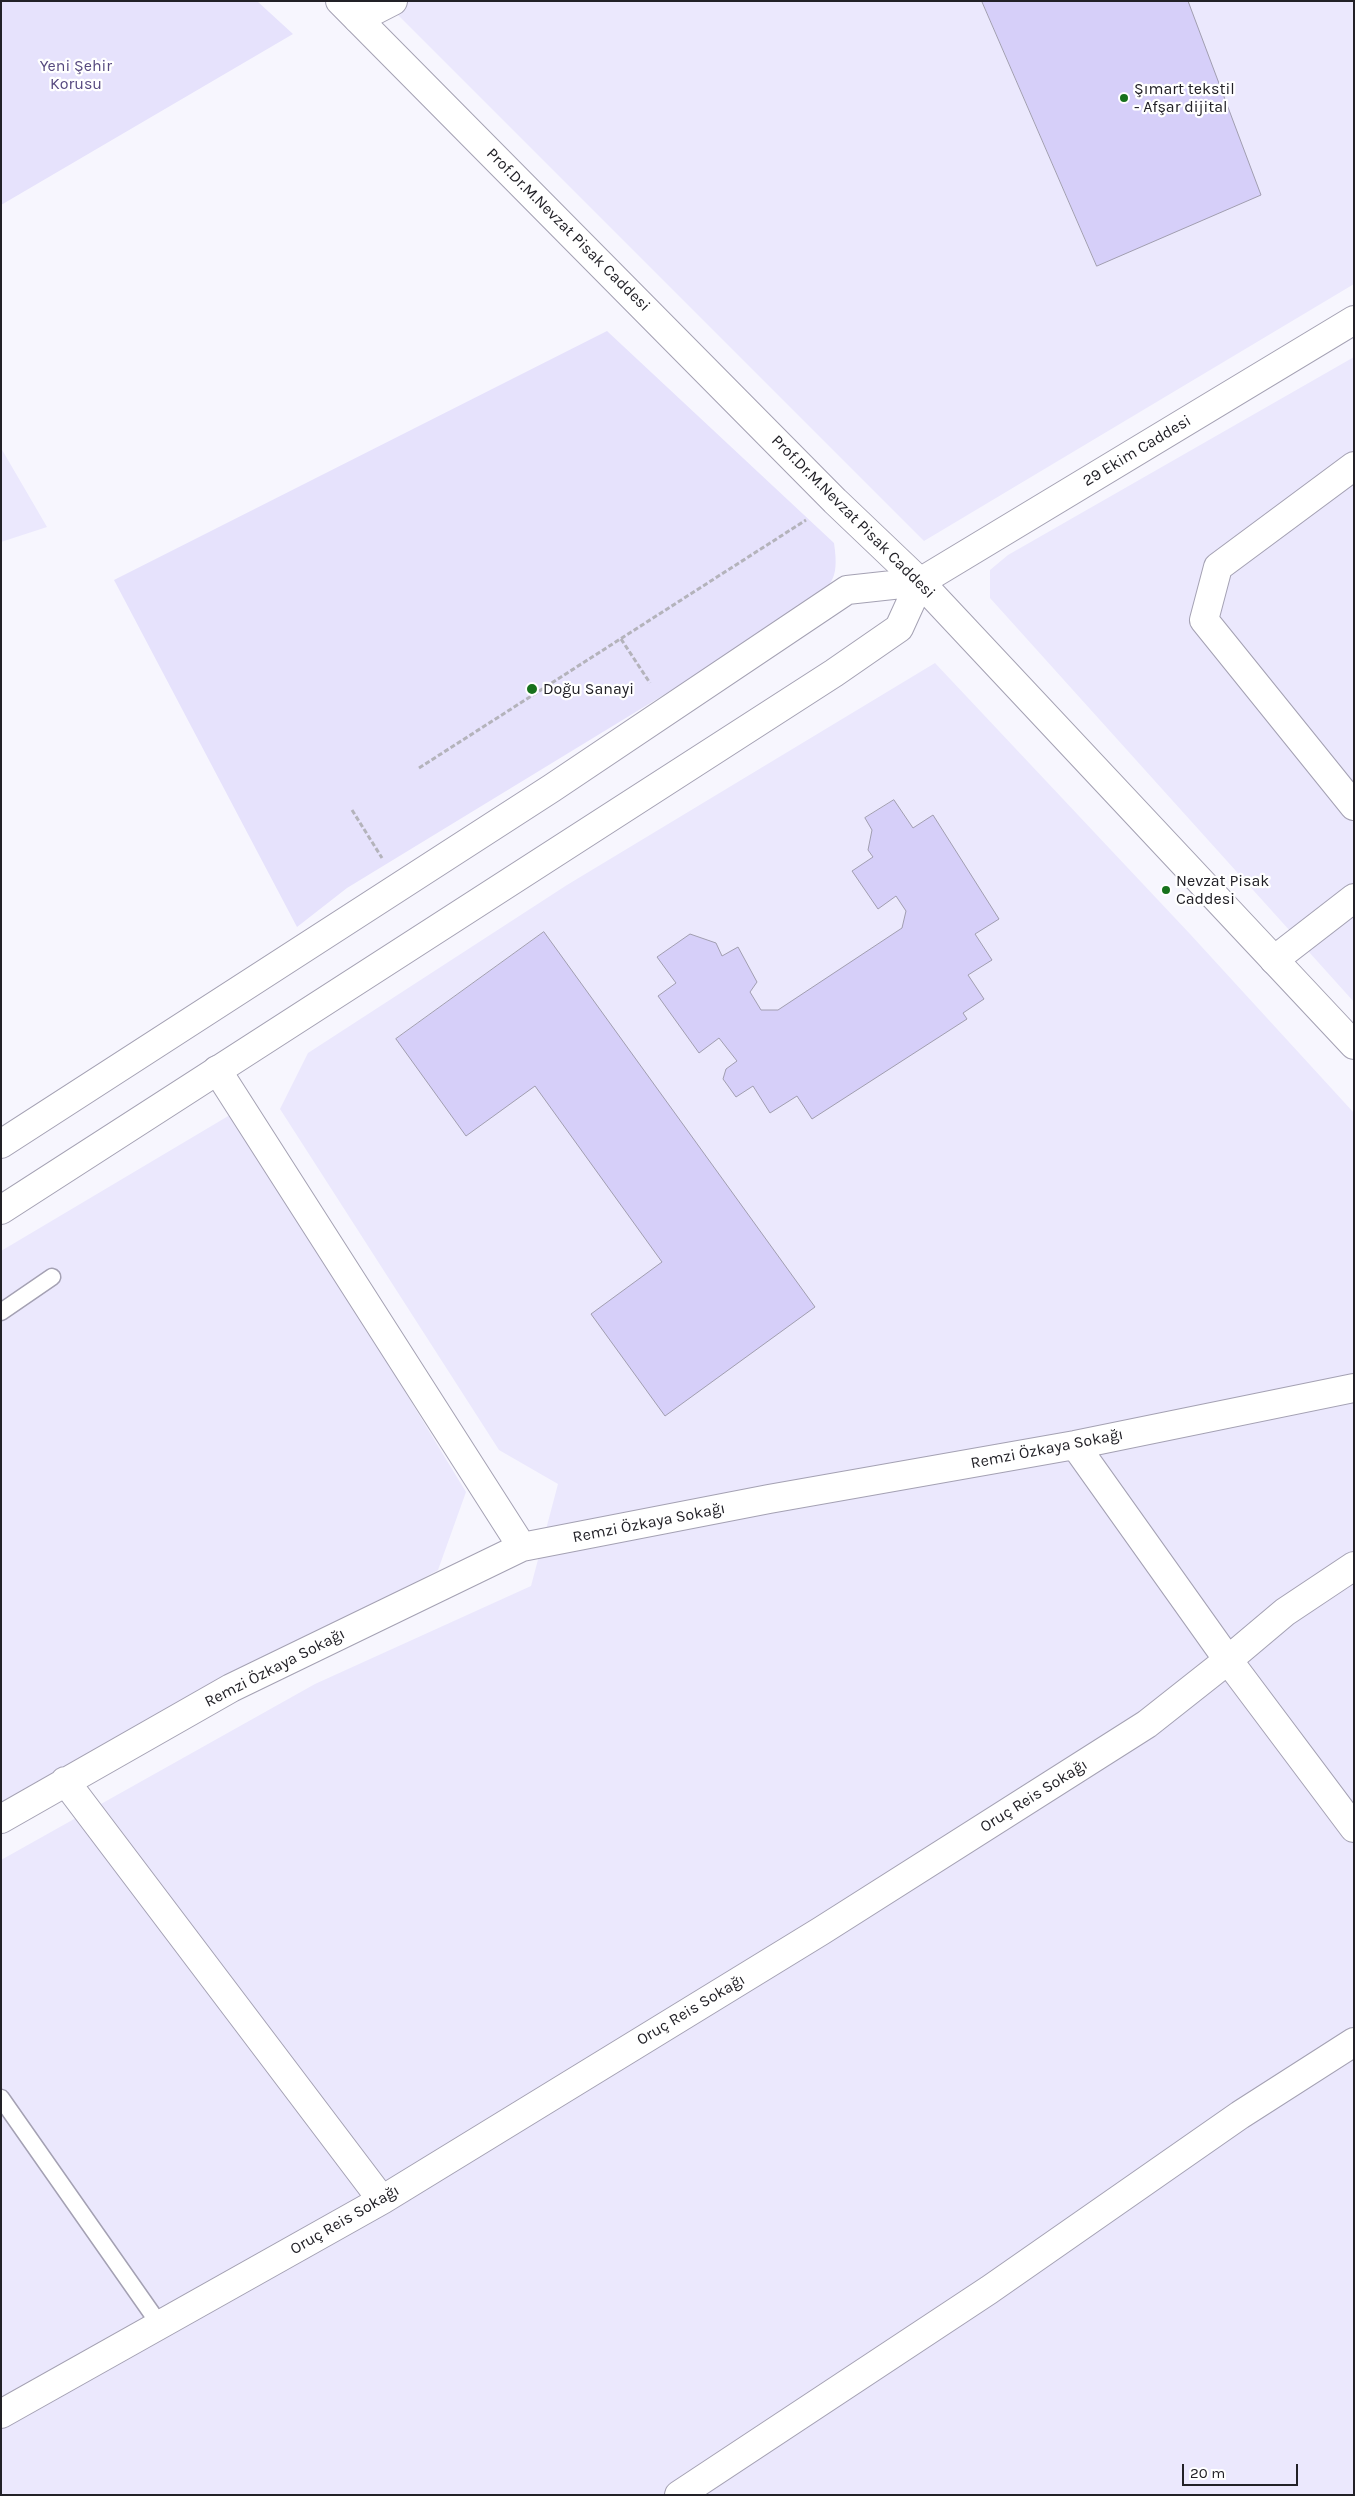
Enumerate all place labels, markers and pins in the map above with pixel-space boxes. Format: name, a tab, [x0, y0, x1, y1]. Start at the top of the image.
place label: Şımart tekstil - Afşar dijital	[1134, 79, 1235, 117]
marker: Şımart tekstil - Afşar dijital	[1118, 92, 1130, 104]
place label: Doğu Sanayi	[543, 679, 634, 699]
marker: Doğu Sanayi	[525, 682, 539, 696]
place label: Nevzat Pisak Caddesi	[1176, 871, 1269, 909]
marker: Nevzat Pisak Caddesi	[1160, 884, 1172, 896]

